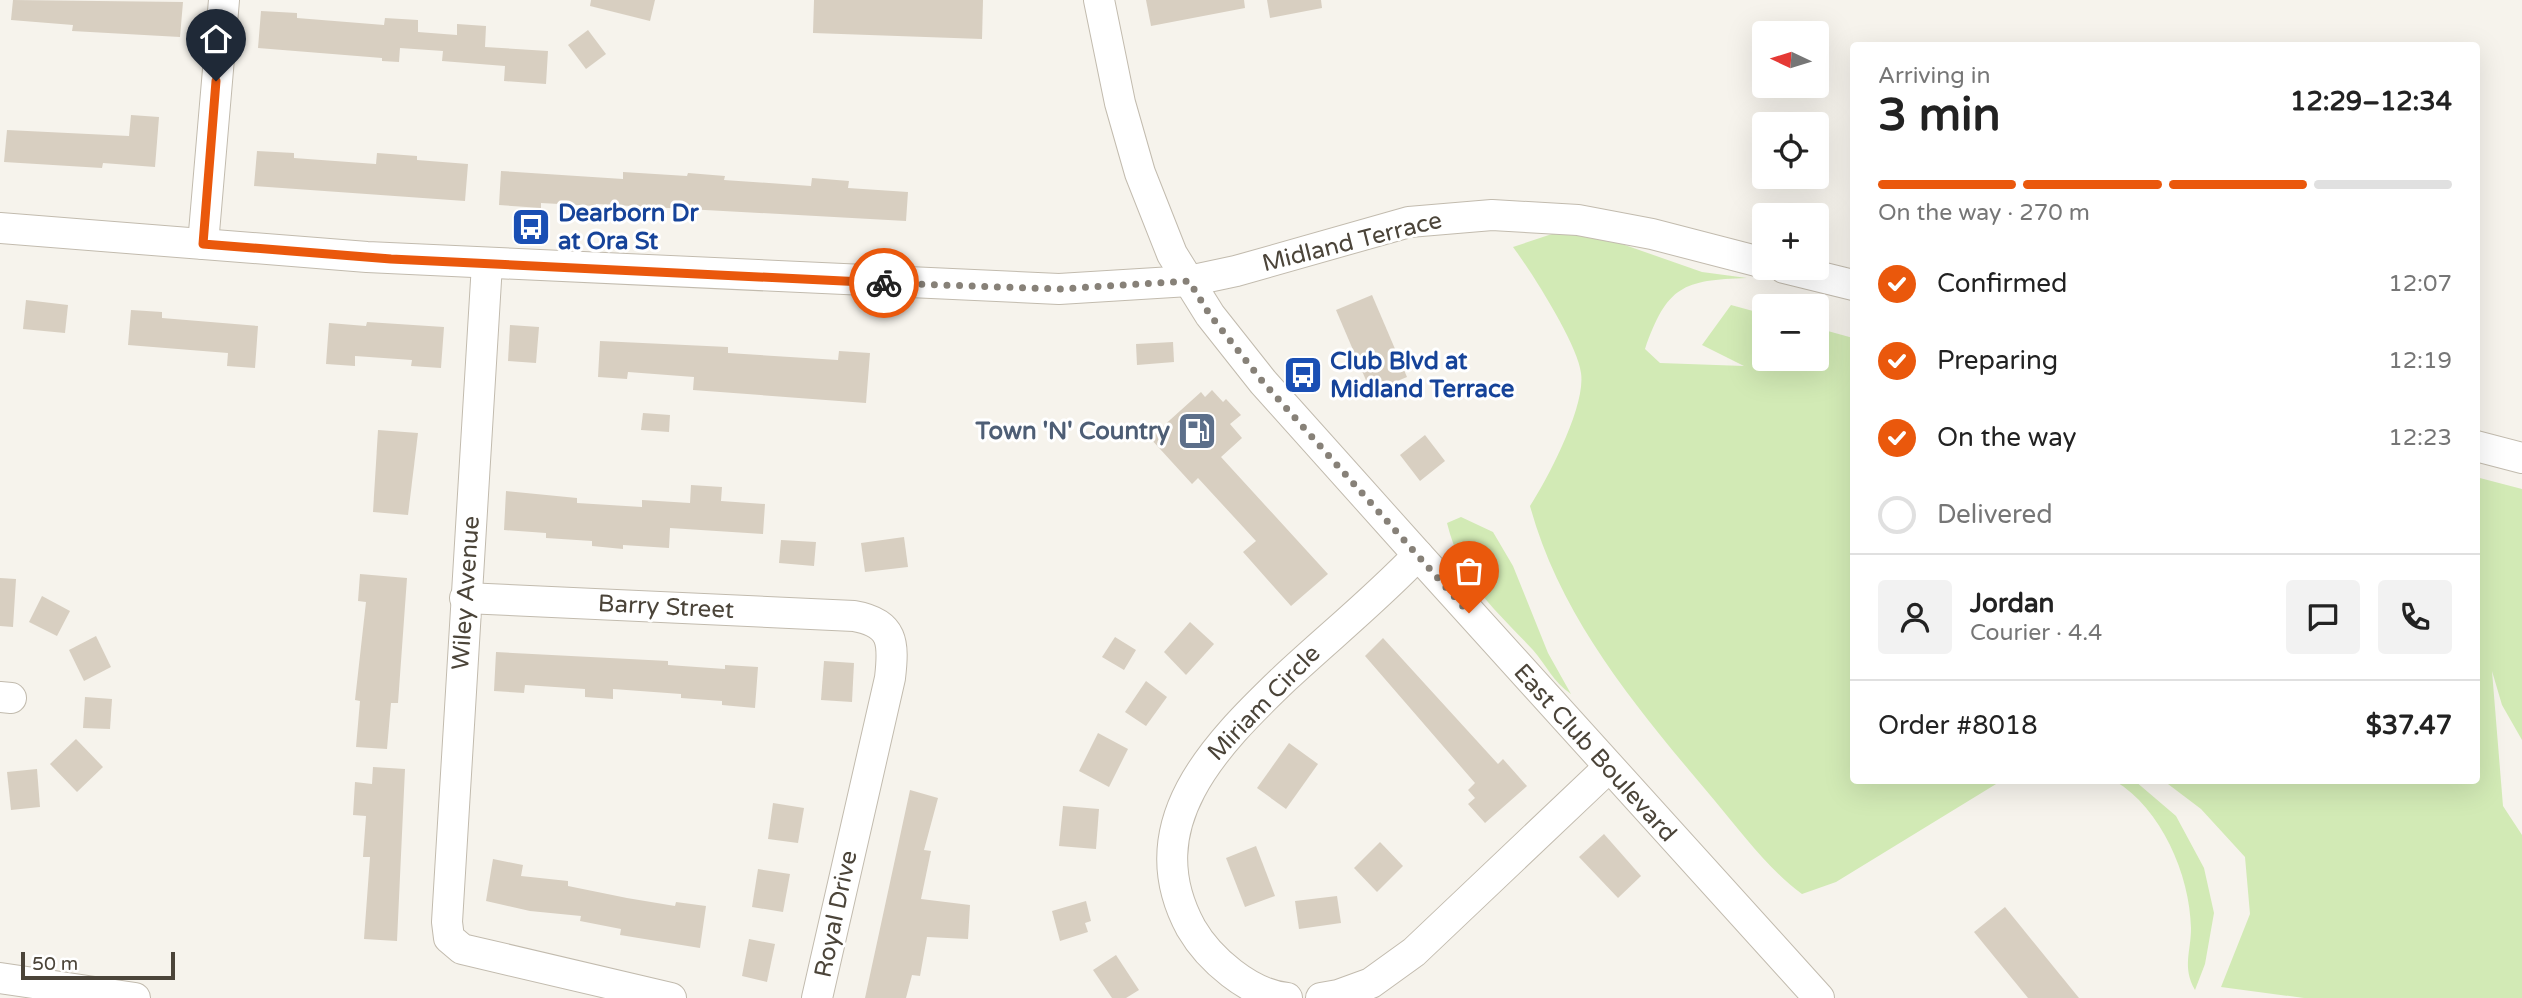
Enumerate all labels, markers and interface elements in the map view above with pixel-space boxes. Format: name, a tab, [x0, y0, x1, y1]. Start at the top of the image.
pin	[186, 9, 246, 81]
icon: home	[197, 20, 235, 58]
north arrow	[1752, 21, 1829, 98]
map controls	[1752, 21, 1829, 371]
text: Arriving in	[1878, 62, 1991, 90]
text: 12:29–12:34	[2290, 86, 2452, 117]
text: 3 min	[1878, 88, 2001, 143]
button: locate	[1752, 112, 1829, 189]
place label: Dearborn Dr at Ora St	[558, 199, 699, 256]
text: On the way · 270 m	[1878, 199, 2090, 227]
button: +	[1752, 203, 1829, 280]
bus stop icon: Dearborn Dr at Ora St	[510, 206, 552, 248]
street label: Midland Terrace	[1259, 206, 1445, 278]
courier	[849, 248, 919, 318]
icon: bike	[865, 264, 903, 302]
icon: check	[1878, 265, 1916, 303]
text: Confirmed	[1937, 268, 2067, 299]
text: 12:07	[2388, 270, 2452, 298]
button: −	[1752, 294, 1829, 371]
icon: check	[1878, 342, 1916, 380]
text: Preparing	[1937, 345, 2058, 376]
place label: Club Blvd at Midland Terrace	[1330, 347, 1515, 404]
text: 12:19	[2388, 347, 2452, 375]
bus stop icon: Club Blvd at Midland Terrace	[1282, 354, 1324, 396]
fuel station icon: Town 'N' Country	[1176, 410, 1218, 452]
place label: Town 'N' Country	[974, 417, 1170, 446]
icon: check	[1878, 419, 1916, 457]
text: On the way	[1937, 422, 2077, 453]
text: 12:23	[2388, 424, 2452, 452]
text: Delivered	[1937, 499, 2053, 530]
street label: Wiley Avenue	[446, 515, 486, 671]
pin	[1439, 541, 1499, 613]
icon: bag	[1450, 552, 1488, 590]
button: person	[1878, 580, 1952, 654]
button: chat	[2286, 580, 2360, 654]
button: phone	[2378, 580, 2452, 654]
text: Jordan	[1970, 588, 2054, 619]
street label: Barry Street	[597, 589, 735, 625]
text: Courier · 4.4	[1970, 619, 2102, 647]
street label: Miriam Circle	[1202, 639, 1326, 767]
street label: East Club Boulevard	[1507, 658, 1683, 848]
text: Order #8018	[1878, 710, 2038, 741]
text: $37.47	[2366, 710, 2452, 741]
street label: Royal Drive	[808, 848, 864, 980]
scale bar	[21, 949, 175, 981]
text: 50 m	[32, 953, 78, 975]

